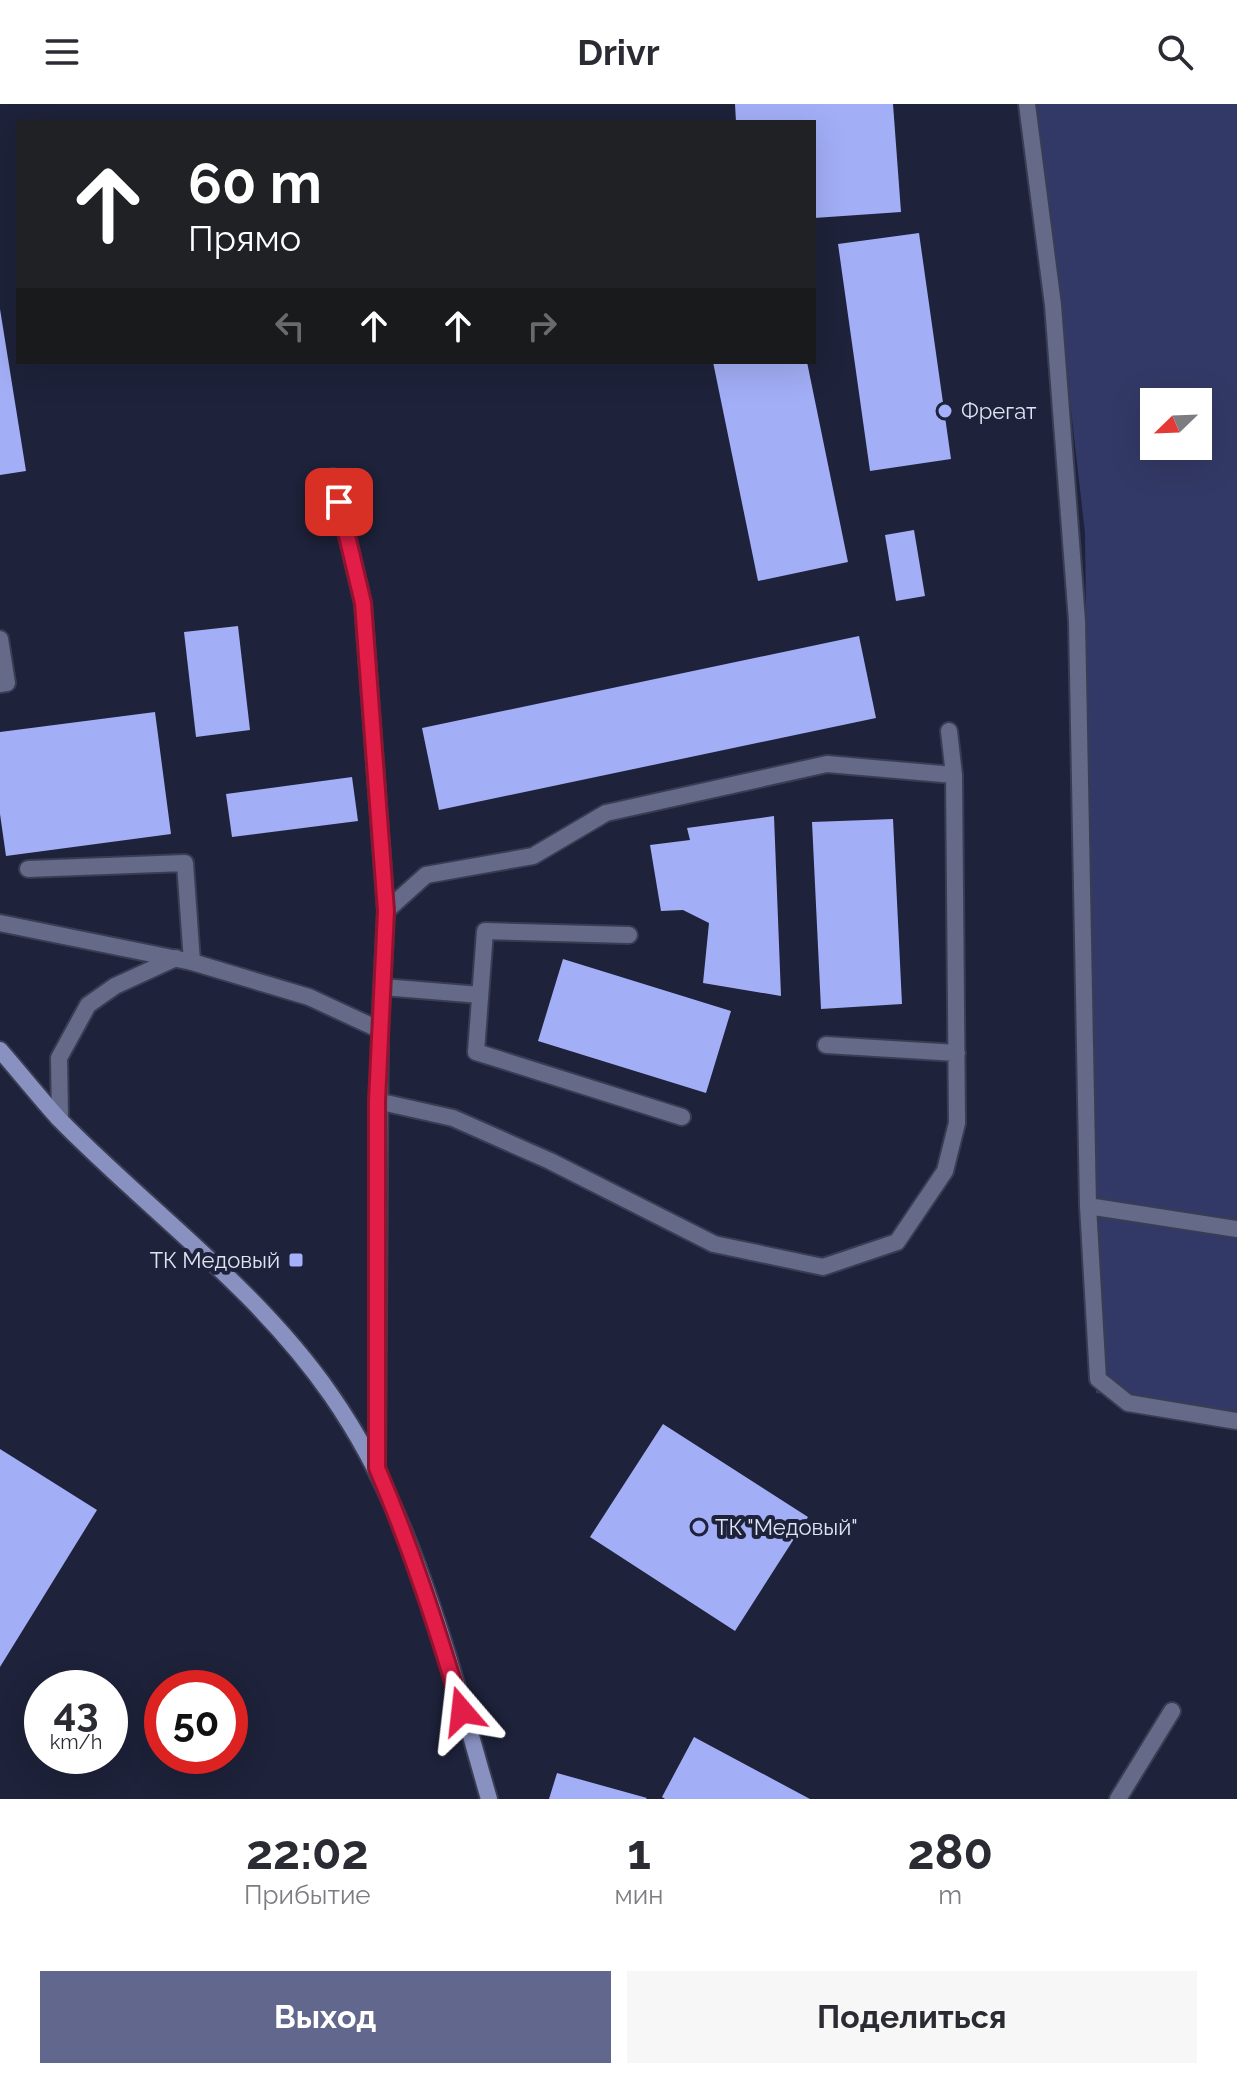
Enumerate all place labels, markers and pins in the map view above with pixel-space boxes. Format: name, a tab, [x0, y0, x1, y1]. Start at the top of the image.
place label: Фрегат	[961, 398, 1037, 424]
marker: Фрегат	[936, 402, 954, 420]
pin	[305, 468, 373, 536]
place label: ТК Медовый	[150, 1247, 280, 1273]
marker: ТК Медовый	[287, 1251, 305, 1269]
place label: ТК "Медовый"	[715, 1514, 858, 1540]
marker: ТК "Медовый"	[690, 1518, 708, 1536]

